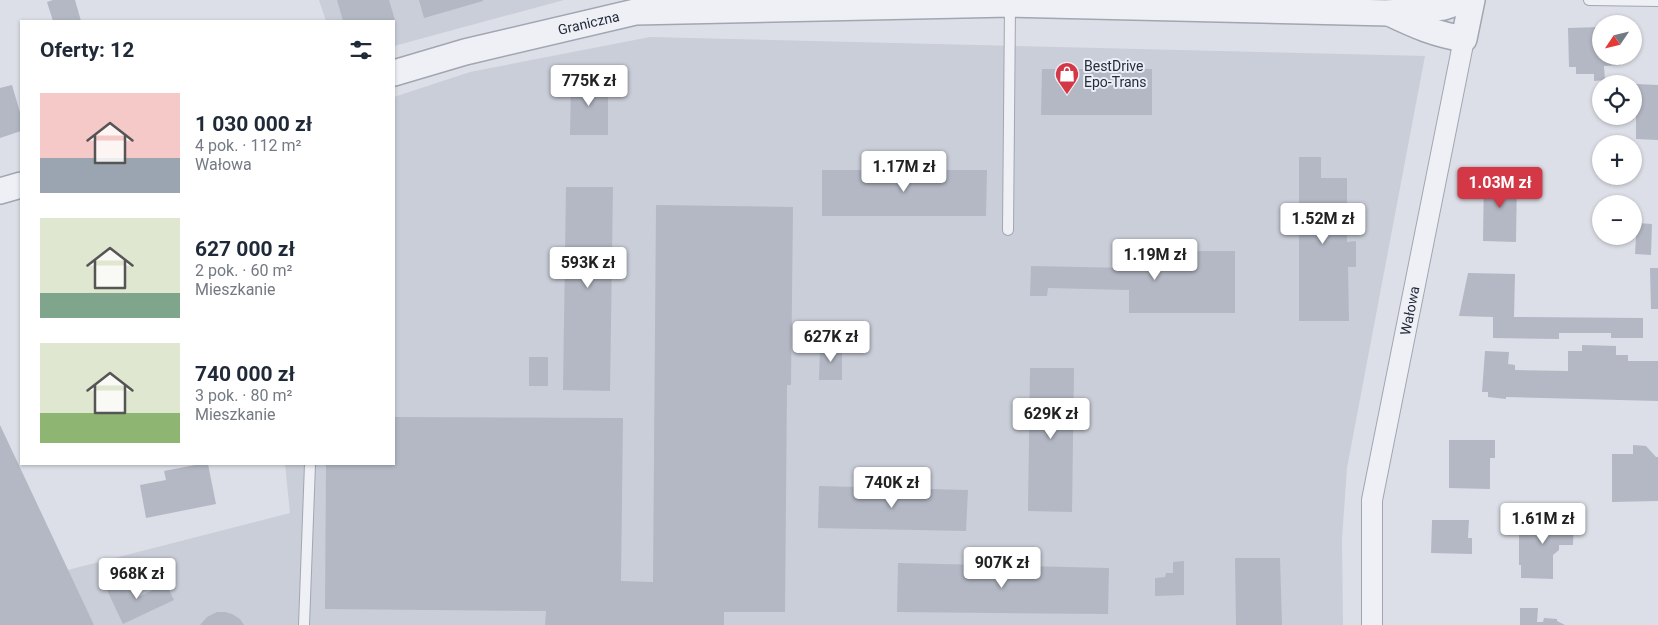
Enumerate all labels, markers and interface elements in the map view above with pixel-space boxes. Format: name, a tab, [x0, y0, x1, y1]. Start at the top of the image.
street label: Graniczna	[556, 8, 621, 38]
north arrow	[1592, 15, 1642, 65]
map controls	[1592, 15, 1642, 245]
icon: filters	[347, 36, 375, 64]
text: Oferty: 12	[40, 38, 134, 62]
place label: BestDrive Epo-Trans	[1084, 58, 1147, 90]
shop icon: BestDrive Epo-Trans	[1054, 61, 1080, 95]
pin: 775K zł	[543, 64, 635, 107]
text: 775K zł	[562, 71, 616, 90]
button: locate	[1592, 75, 1642, 125]
text: 1 030 000 zł	[195, 112, 312, 136]
icon: home	[80, 113, 140, 173]
button: +	[1592, 135, 1642, 185]
text: 4 pok. · 112 m²	[195, 136, 301, 155]
pin: 1.17M zł	[852, 150, 956, 193]
text: Wałowa	[195, 155, 252, 174]
text: 1.17M zł	[872, 157, 936, 176]
pin: 1.03M zł	[1448, 166, 1552, 209]
text: 1.03M zł	[1468, 173, 1532, 192]
button: −	[1592, 195, 1642, 245]
pin: 1.52M zł	[1271, 202, 1375, 245]
text: 1.52M zł	[1291, 209, 1355, 228]
text: 627 000 zł	[195, 237, 295, 261]
icon: home	[80, 238, 140, 298]
pin: 1.19M zł	[1103, 238, 1207, 281]
text: 1.19M zł	[1123, 245, 1187, 264]
pin: 593K zł	[542, 246, 634, 289]
text: 593K zł	[561, 253, 615, 272]
text: 2 pok. · 60 m²	[195, 261, 292, 280]
text: Mieszkanie	[195, 280, 276, 299]
street label: Wałowa	[1397, 285, 1422, 337]
pin: 627K zł	[785, 320, 877, 363]
text: 627K zł	[804, 327, 858, 346]
text: 740 000 zł	[195, 362, 295, 386]
icon: home	[80, 363, 140, 423]
text: 3 pok. · 80 m²	[195, 386, 292, 405]
pin: 629K zł	[1005, 398, 1097, 440]
text: 629K zł	[1024, 404, 1078, 423]
text: Mieszkanie	[195, 405, 276, 424]
pin: 740K zł	[846, 466, 938, 509]
text: 740K zł	[865, 473, 919, 492]
pin: 1.61M zł	[1491, 502, 1595, 545]
text: 1.61M zł	[1511, 509, 1575, 528]
pin: 907K zł	[956, 546, 1048, 589]
text: 907K zł	[975, 553, 1029, 572]
pin: 968K zł	[91, 558, 183, 600]
text: 968K zł	[110, 564, 164, 583]

